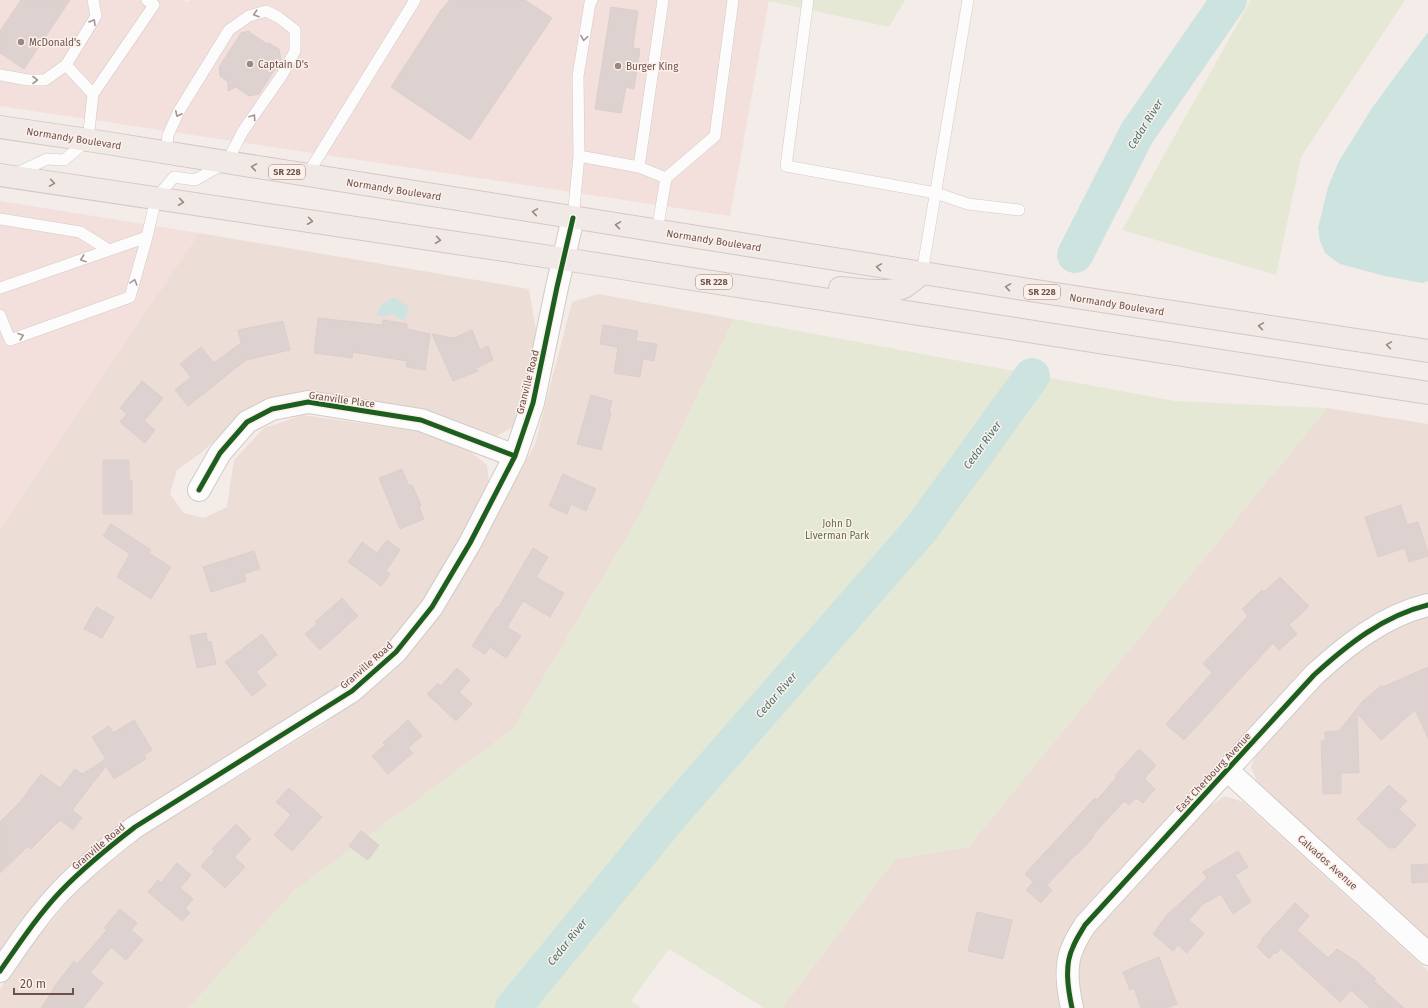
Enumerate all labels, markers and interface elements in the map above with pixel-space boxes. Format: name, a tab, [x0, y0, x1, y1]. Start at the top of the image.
one-way arrow	[253, 9, 260, 18]
one-way arrow	[88, 19, 95, 26]
one-way arrow	[580, 35, 589, 41]
marker: McDonald's	[16, 37, 26, 47]
place label: McDonald's	[29, 37, 81, 49]
marker: Captain D's	[245, 59, 255, 69]
place label: Captain D's	[258, 59, 309, 71]
marker: Burger King	[613, 61, 623, 71]
place label: Burger King	[626, 61, 679, 73]
one-way arrow	[32, 76, 38, 84]
water label: Cedar River	[1125, 96, 1166, 152]
one-way arrow	[175, 109, 183, 117]
one-way arrow	[248, 114, 255, 121]
street label: Normandy Boulevard	[26, 126, 122, 152]
one-way arrow	[251, 163, 258, 172]
road number: SR 228	[269, 165, 305, 179]
street label: Normandy Boulevard	[346, 177, 442, 203]
one-way arrow	[49, 178, 55, 187]
one-way arrow	[178, 197, 184, 206]
one-way arrow	[532, 208, 538, 217]
one-way arrow	[306, 216, 313, 225]
one-way arrow	[615, 221, 621, 230]
street label: Normandy Boulevard	[666, 228, 762, 254]
one-way arrow	[435, 235, 441, 244]
one-way arrow	[80, 254, 87, 263]
one-way arrow	[876, 263, 883, 272]
road number: SR 228	[696, 275, 732, 289]
one-way arrow	[129, 279, 138, 286]
one-way arrow	[1005, 283, 1011, 292]
road number: SR 228	[1024, 285, 1060, 299]
street label: Normandy Boulevard	[1069, 292, 1165, 318]
one-way arrow	[1258, 322, 1264, 331]
one-way arrow	[18, 332, 25, 340]
one-way arrow	[1386, 341, 1393, 350]
street label: Granville Road	[514, 349, 542, 416]
street label: Granville Place	[308, 389, 376, 411]
water label: Cedar River	[961, 418, 1005, 472]
park label: John D Liverman Park	[805, 518, 870, 542]
street label: Granville Road	[338, 640, 395, 692]
water label: Cedar River	[753, 669, 800, 721]
street label: East Cherbourg Avenue	[1174, 730, 1254, 815]
street label: Granville Road	[70, 821, 128, 872]
street label: Calvados Avenue	[1295, 833, 1360, 893]
water label: Cedar River	[545, 916, 591, 968]
scale bar	[14, 970, 73, 996]
text: 20 m	[20, 977, 46, 991]

